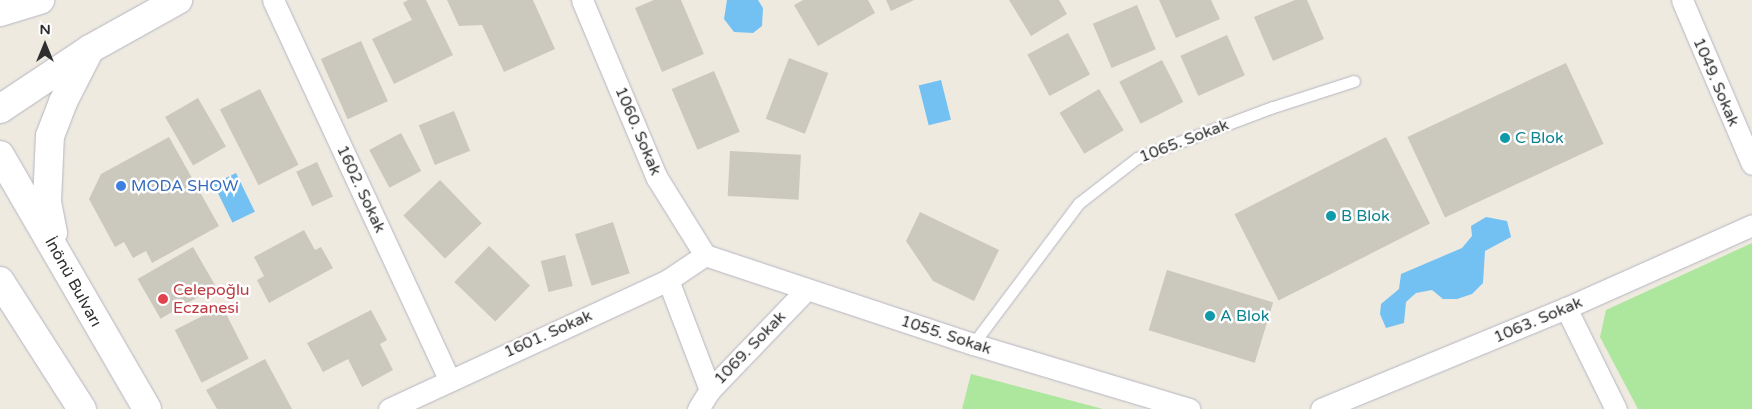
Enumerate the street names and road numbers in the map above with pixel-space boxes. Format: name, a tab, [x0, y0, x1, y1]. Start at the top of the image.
street label: 1049. Sokak	[1689, 35, 1743, 129]
street label: 1060. Sokak	[611, 84, 665, 178]
street label: 1065. Sokak	[1137, 115, 1231, 167]
street label: 1602. Sokak	[332, 142, 390, 236]
street label: İnönü Bulvarı	[40, 234, 106, 330]
street label: 1063. Sokak	[1491, 293, 1585, 347]
street label: 1601. Sokak	[501, 306, 595, 362]
street label: 1069. Sokak	[710, 307, 790, 389]
street label: 1055. Sokak	[898, 311, 994, 359]

